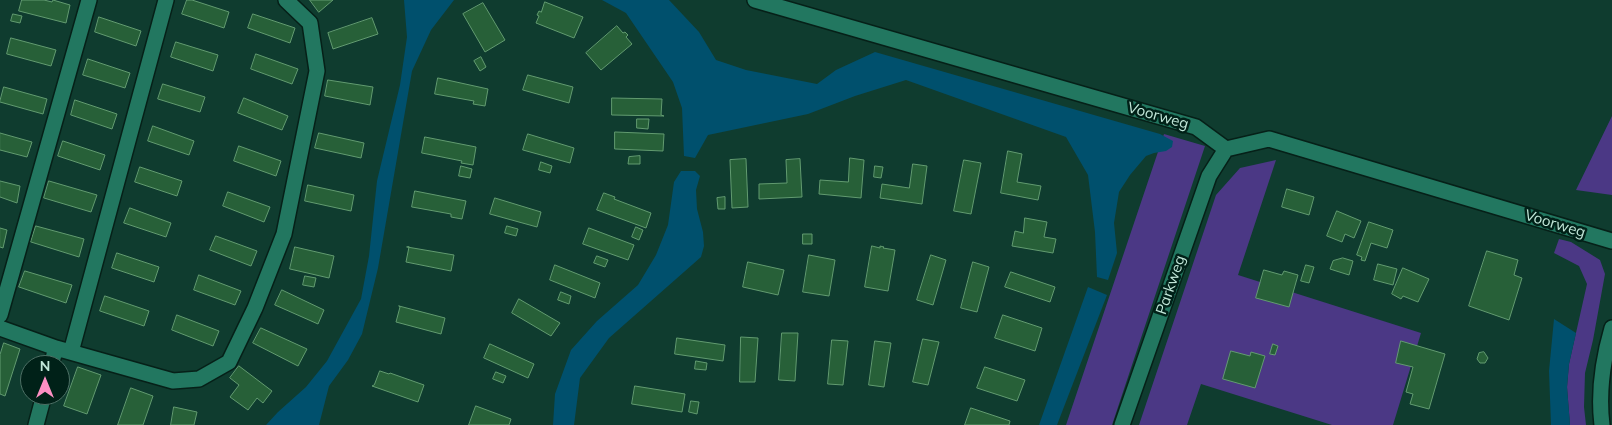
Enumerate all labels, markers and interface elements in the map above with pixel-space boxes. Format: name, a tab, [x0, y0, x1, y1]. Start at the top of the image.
street label: Voorweg	[1125, 99, 1191, 133]
street label: Voorweg	[1522, 206, 1588, 242]
street label: Parkweg	[1152, 253, 1190, 317]
north arrow	[20, 355, 70, 405]
text: N	[40, 357, 50, 375]

